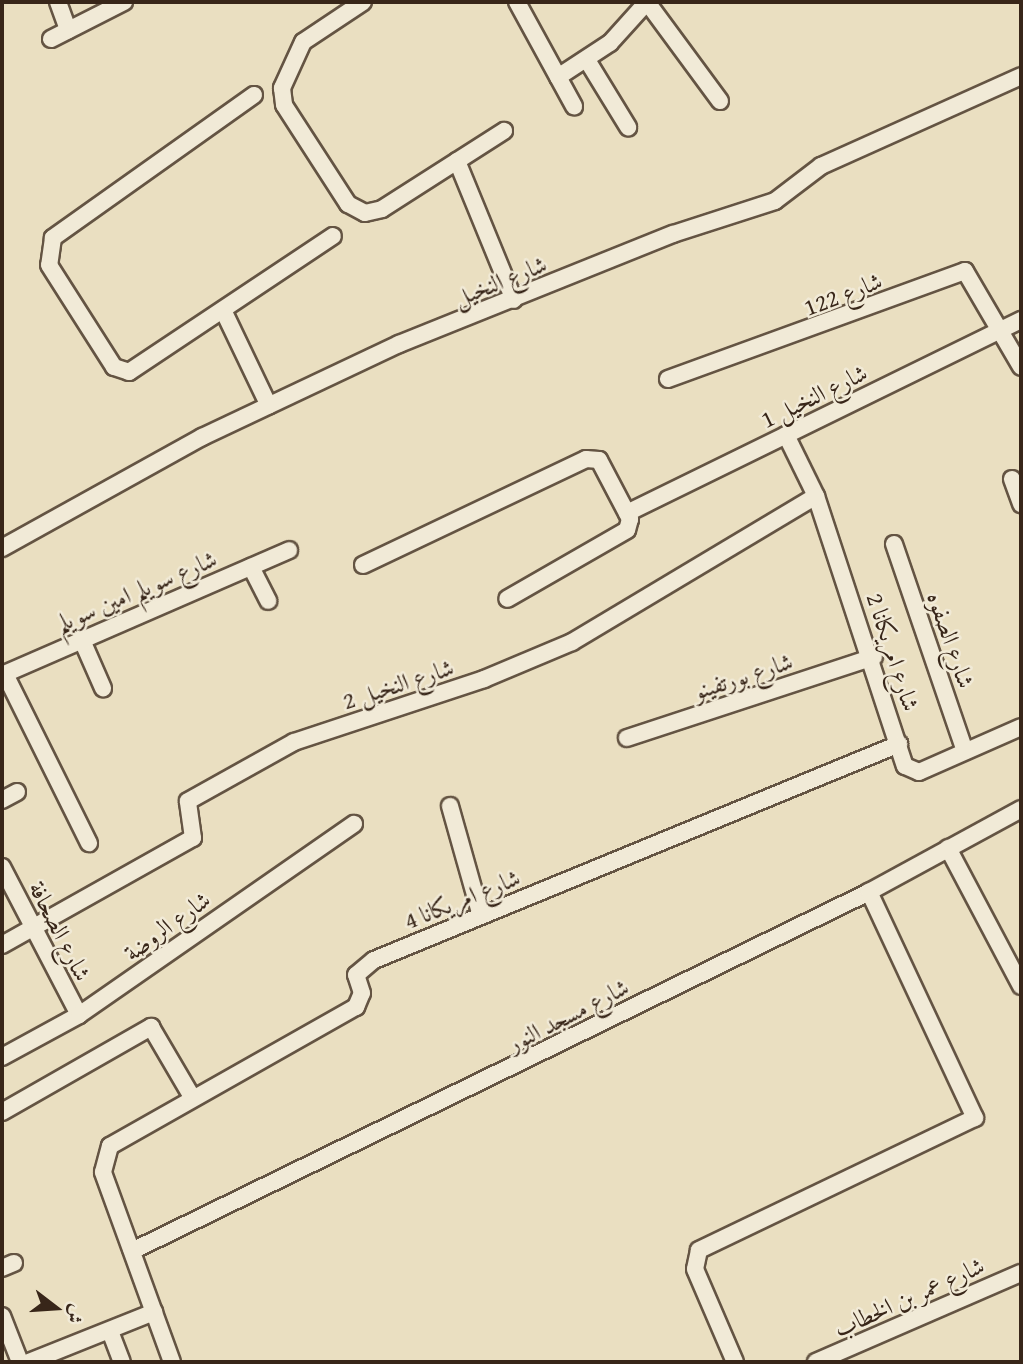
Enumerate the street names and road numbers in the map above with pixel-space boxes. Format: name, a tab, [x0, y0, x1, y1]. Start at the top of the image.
street label: شارع النخيل	[449, 249, 551, 313]
street label: شارع 122	[800, 266, 886, 322]
street label: شارع النخيل 1	[756, 358, 872, 434]
street label: شارع سويلم امين سويلم	[51, 544, 221, 638]
street label: شارع الصفوه	[921, 588, 981, 692]
street label: شارع امريكانا 2	[860, 589, 926, 715]
street label: شارع بورتفينو	[690, 646, 796, 706]
street label: شارع النخيل 2	[339, 653, 457, 715]
street label: شارع امريكانا 4	[400, 863, 524, 935]
street label: شارع الصحافة	[23, 876, 97, 986]
street label: شارع الروضة	[118, 885, 216, 967]
street label: شارع مسجد النور	[502, 972, 634, 1058]
street label: شارع عمر بن الخطاب	[829, 1251, 989, 1343]

